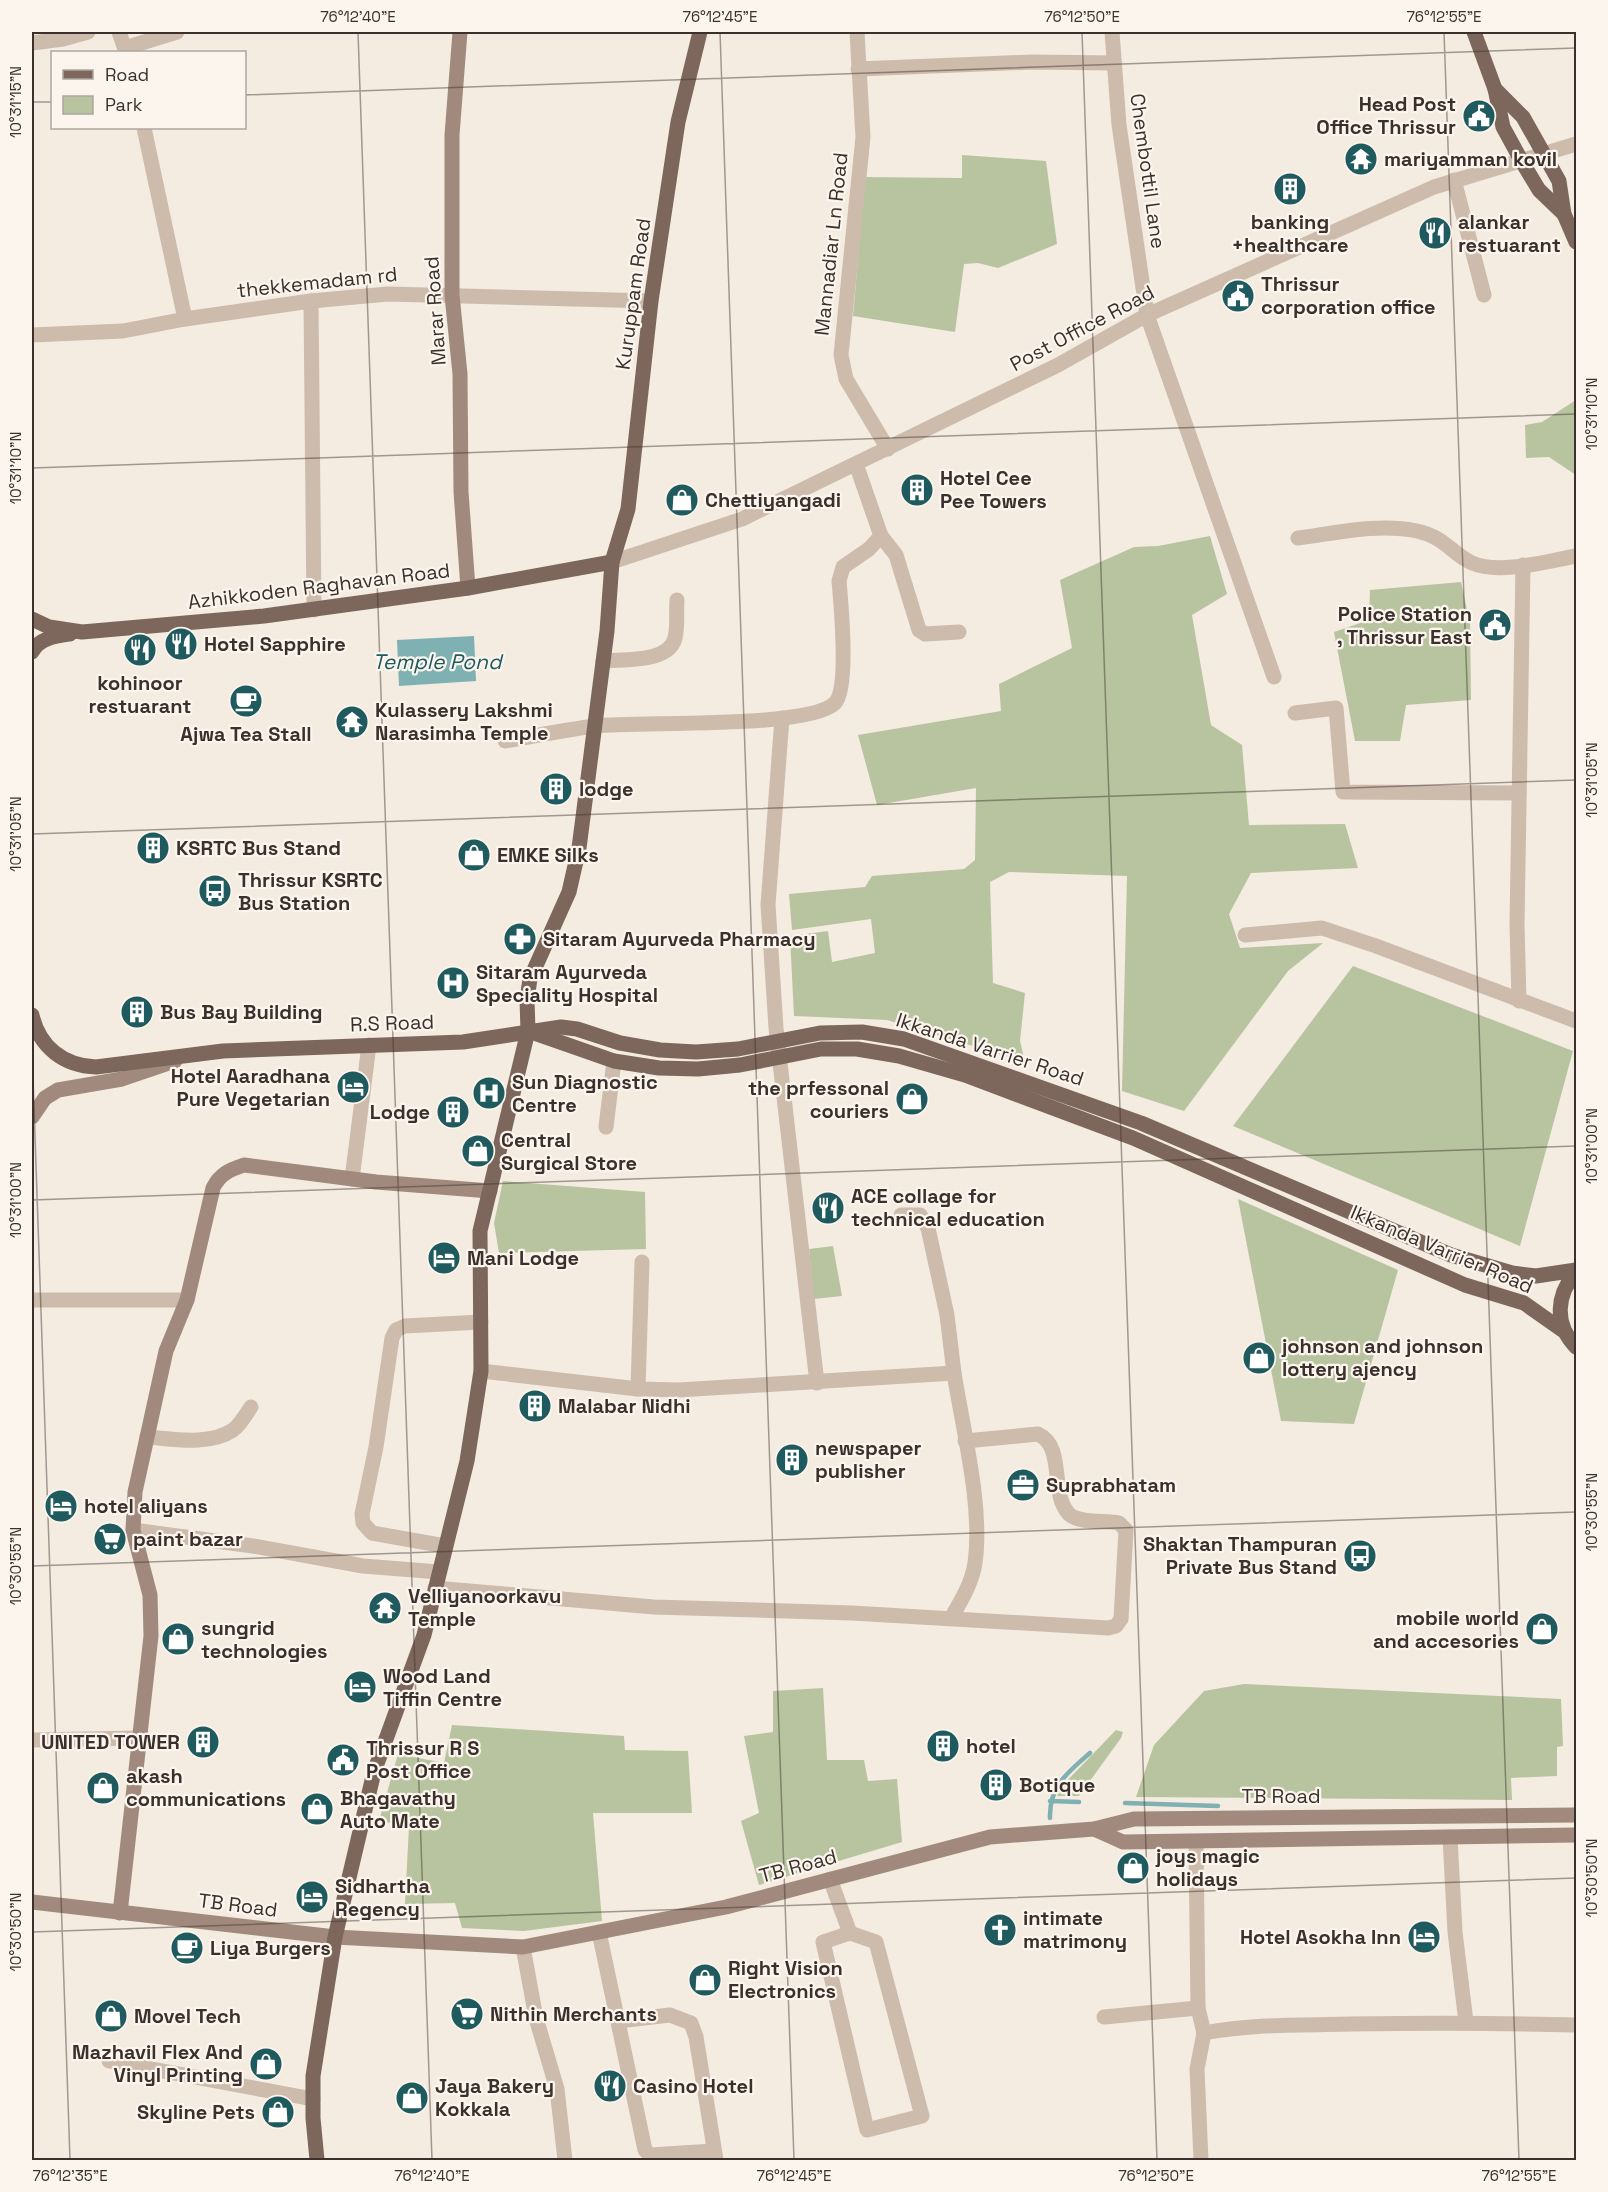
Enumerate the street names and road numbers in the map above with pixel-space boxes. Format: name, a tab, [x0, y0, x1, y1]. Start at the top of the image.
street label: Chembottil Lane	[1124, 92, 1172, 250]
street label: Mannadiar Ln Road	[808, 151, 854, 337]
street label: Kuruppam Road	[609, 217, 657, 371]
street label: Marar Road	[418, 256, 452, 366]
street label: thekkemadam rd	[235, 261, 399, 303]
street label: Post Office Road	[1005, 279, 1159, 377]
street label: Azhikkoden Raghavan Road	[186, 557, 452, 615]
street label: Ikkanda Varrier Road	[893, 1006, 1087, 1092]
street label: R.S Road	[349, 1009, 435, 1037]
street label: Ikkanda Varrier Road	[1347, 1199, 1537, 1299]
street label: TB Road	[1241, 1783, 1321, 1809]
street label: TB Road	[756, 1843, 840, 1889]
street label: TB Road	[197, 1887, 279, 1923]

